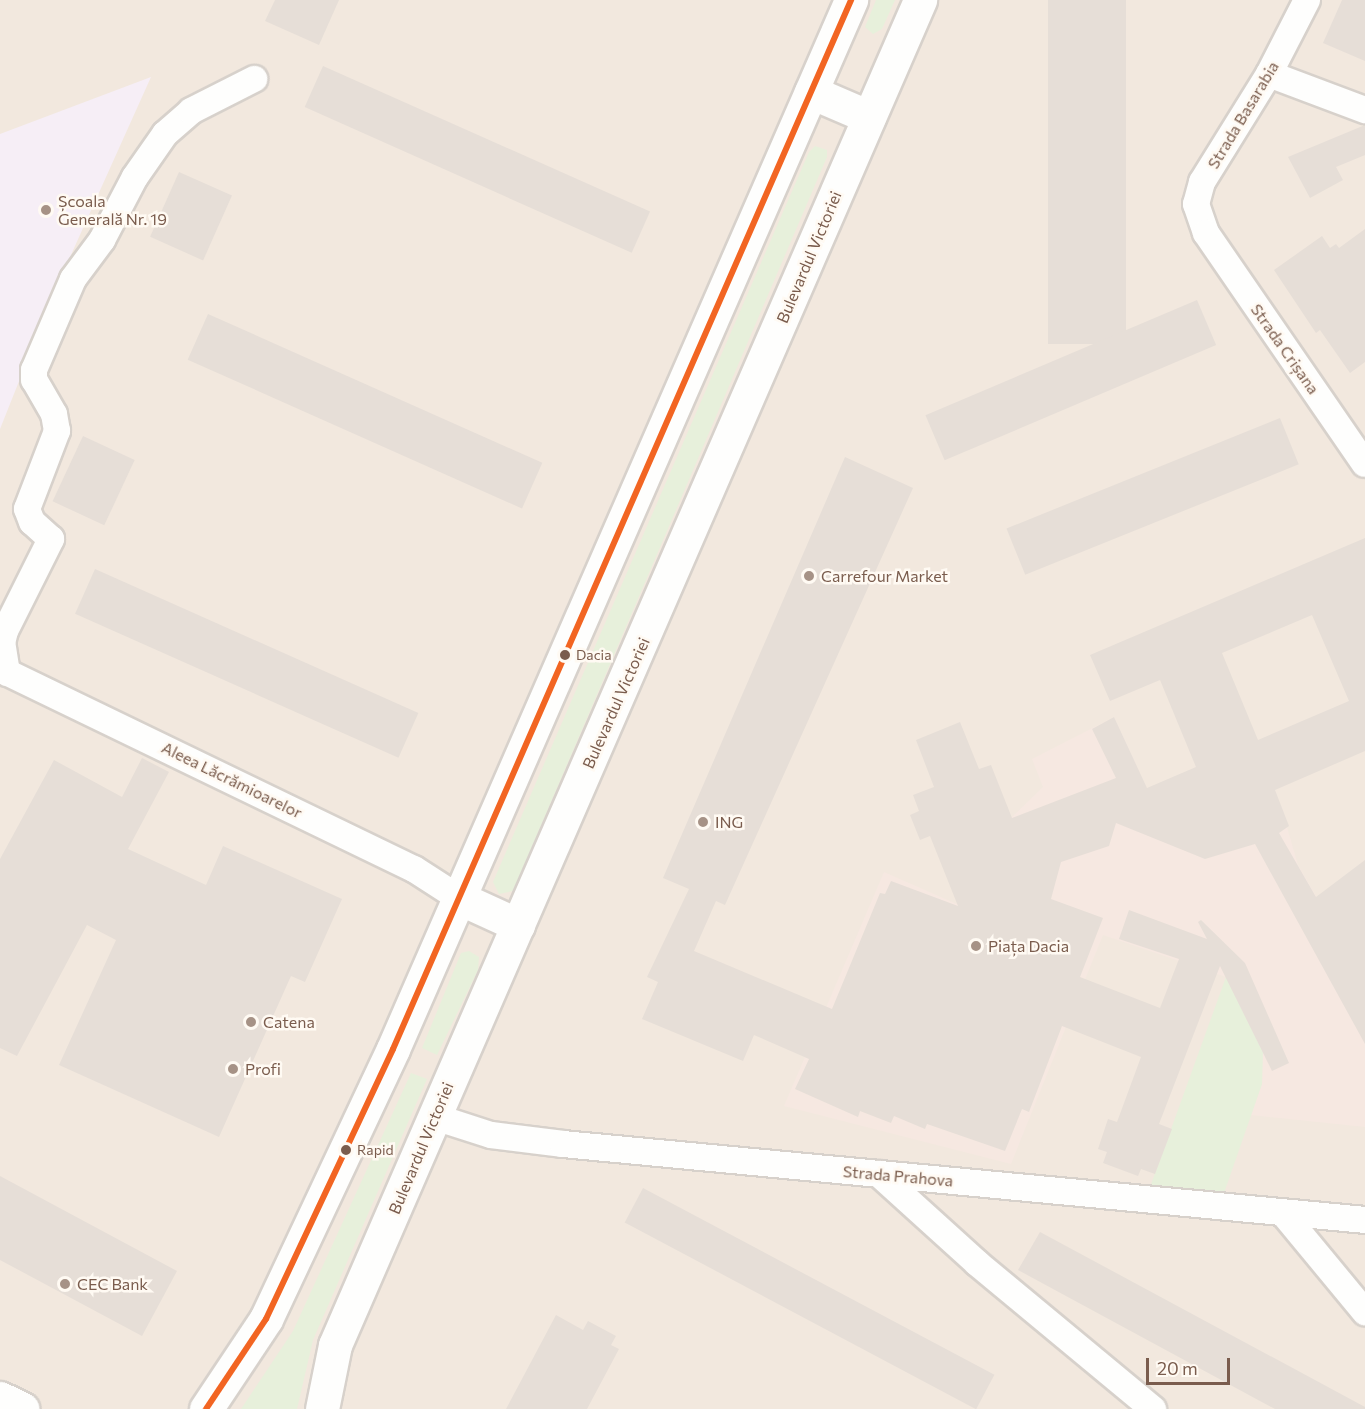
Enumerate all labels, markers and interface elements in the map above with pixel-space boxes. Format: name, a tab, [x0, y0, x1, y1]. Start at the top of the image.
street label: Strada Basarabia	[1203, 58, 1283, 172]
street label: Bulevardul Victoriei	[773, 188, 845, 326]
place label: Școala Generală Nr. 19	[58, 191, 167, 229]
marker: Școala Generală Nr. 19	[39, 203, 53, 217]
street label: Strada Crișana	[1247, 300, 1323, 398]
place label: Carrefour Market	[821, 566, 948, 586]
marker: Carrefour Market	[802, 569, 816, 583]
street label: Bulevardul Victoriei	[578, 634, 654, 772]
place label: Dacia	[576, 647, 611, 663]
marker: Dacia	[559, 649, 571, 661]
street label: Aleea Lăcrămioarelor	[159, 738, 305, 822]
place label: ING	[715, 812, 743, 832]
marker: ING	[696, 815, 710, 829]
place label: Piața Dacia	[988, 936, 1069, 956]
marker: Piața Dacia	[969, 939, 983, 953]
place label: Catena	[263, 1012, 315, 1032]
marker: Catena	[244, 1015, 258, 1029]
place label: Profi	[245, 1059, 281, 1079]
marker: Profi	[226, 1062, 240, 1076]
street label: Bulevardul Victoriei	[385, 1079, 457, 1217]
place label: Rapid	[357, 1142, 394, 1158]
marker: Rapid	[340, 1144, 352, 1156]
street label: Strada Prahova	[842, 1162, 954, 1190]
place label: CEC Bank	[77, 1274, 148, 1294]
marker: CEC Bank	[58, 1277, 72, 1291]
scale bar	[1149, 1346, 1233, 1384]
text: 20 m	[1157, 1357, 1198, 1379]

